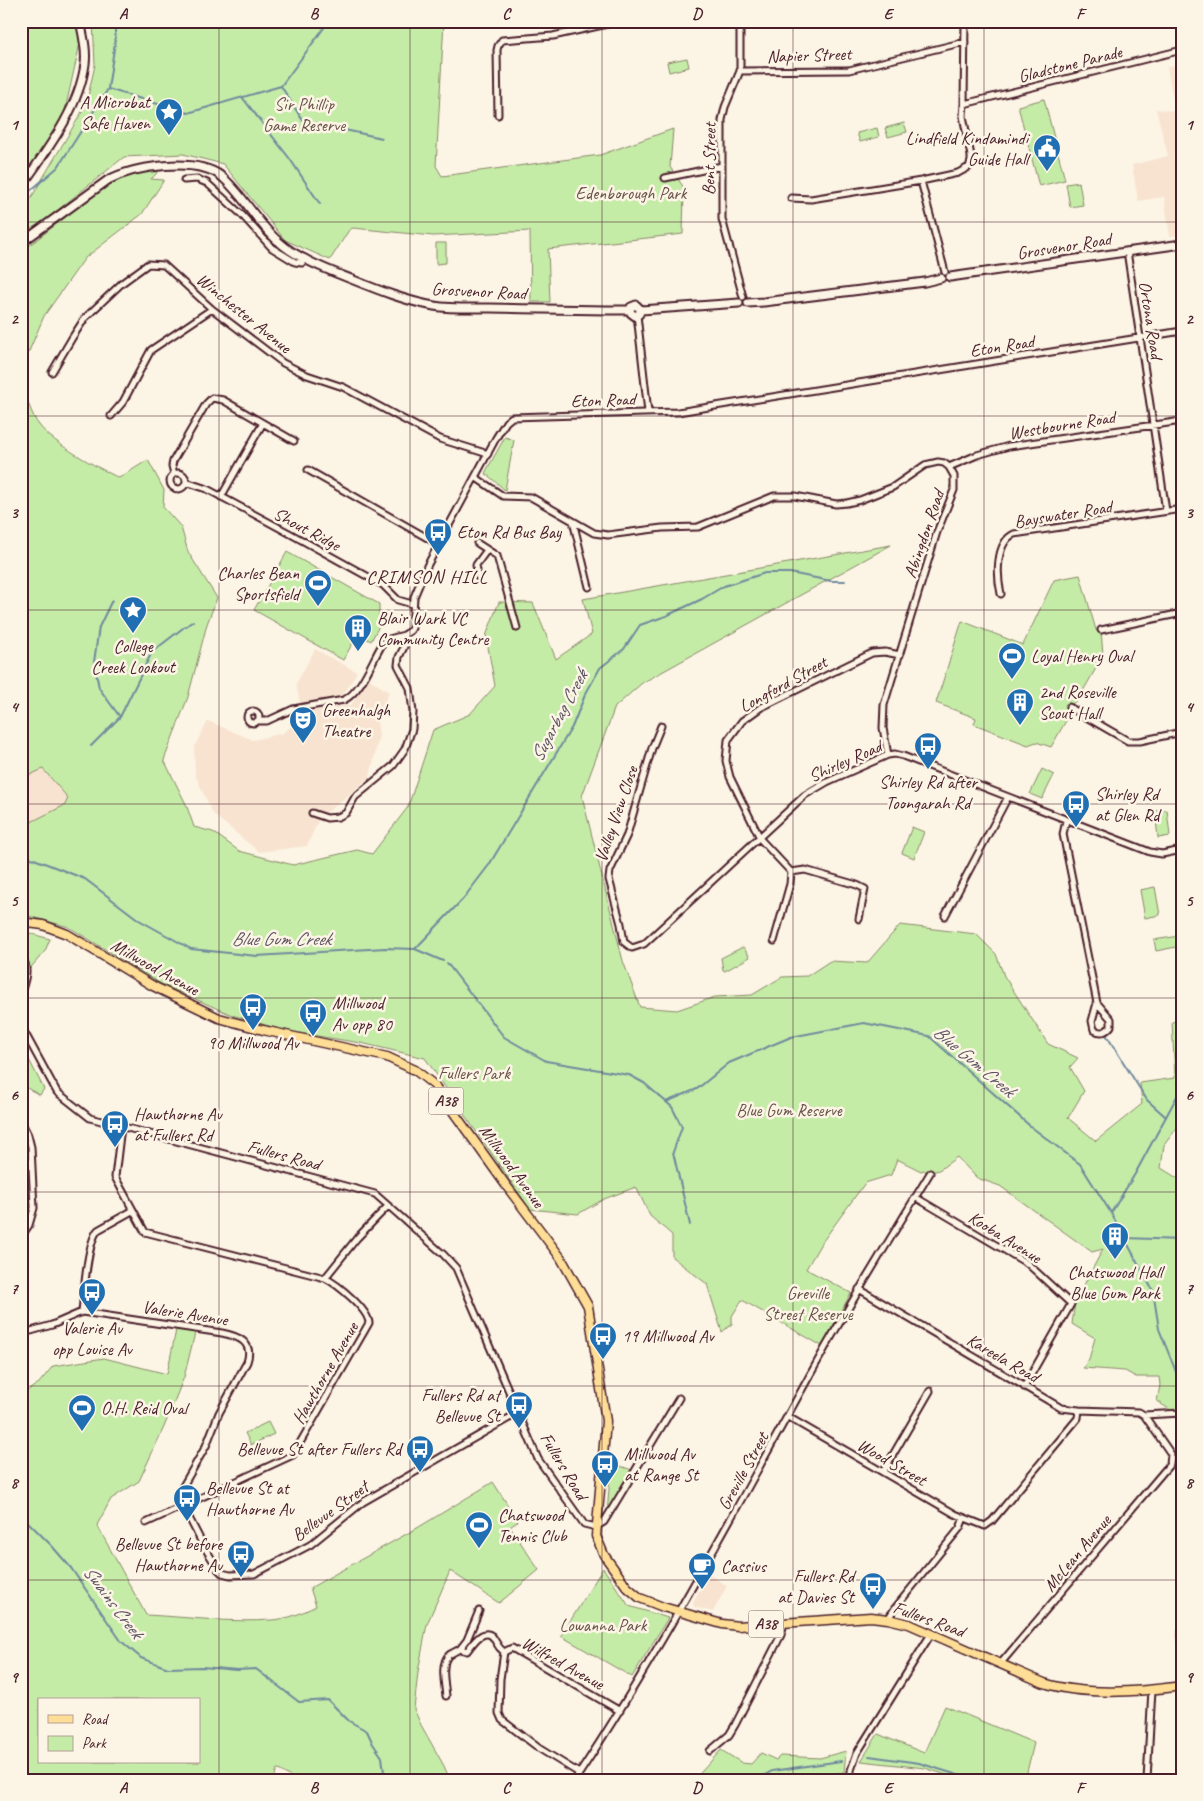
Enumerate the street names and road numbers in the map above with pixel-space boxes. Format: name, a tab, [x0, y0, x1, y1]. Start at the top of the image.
street label: Gladstone Parade	[1016, 40, 1125, 87]
street label: Napier Street	[766, 42, 854, 67]
street label: Bent Street	[697, 121, 721, 195]
street label: Grosvenor Road	[1015, 227, 1116, 264]
street label: Winchester Avenue	[192, 268, 297, 359]
street label: Grosvenor Road	[431, 278, 530, 305]
street label: Ortona Road	[1134, 280, 1168, 363]
street label: Eton Road	[968, 330, 1039, 362]
street label: Eton Road	[570, 388, 639, 412]
street label: Westbourne Road	[1007, 405, 1119, 444]
street label: Abingdon Road	[899, 484, 950, 581]
street label: Bayswater Road	[1013, 495, 1116, 533]
street label: Shout Ridge	[270, 502, 345, 556]
street label: Longford Street	[735, 650, 832, 717]
street label: Shirley Road	[805, 734, 888, 787]
street label: Valley View Close	[589, 762, 643, 865]
street label: Millwood Avenue	[107, 934, 204, 1001]
road number: A38	[428, 1088, 464, 1114]
street label: Millwood Avenue	[474, 1120, 550, 1213]
street label: Fullers Road	[245, 1135, 326, 1176]
street label: Kooba Avenue	[964, 1206, 1046, 1269]
street label: Valerie Avenue	[141, 1295, 230, 1331]
street label: Hawthorne Avenue	[287, 1317, 364, 1428]
street label: Kareela Road	[963, 1329, 1046, 1389]
street label: Greville Street	[713, 1426, 774, 1514]
street label: Fullers Road	[535, 1428, 594, 1506]
street label: Wood Street	[854, 1433, 932, 1492]
street label: Bellevue Street	[287, 1474, 375, 1546]
street label: McLean Avenue	[1038, 1509, 1116, 1596]
street label: Fullers Road	[890, 1596, 971, 1643]
road number: A38	[748, 1610, 784, 1638]
street label: Wilfred Avenue	[518, 1631, 609, 1695]

